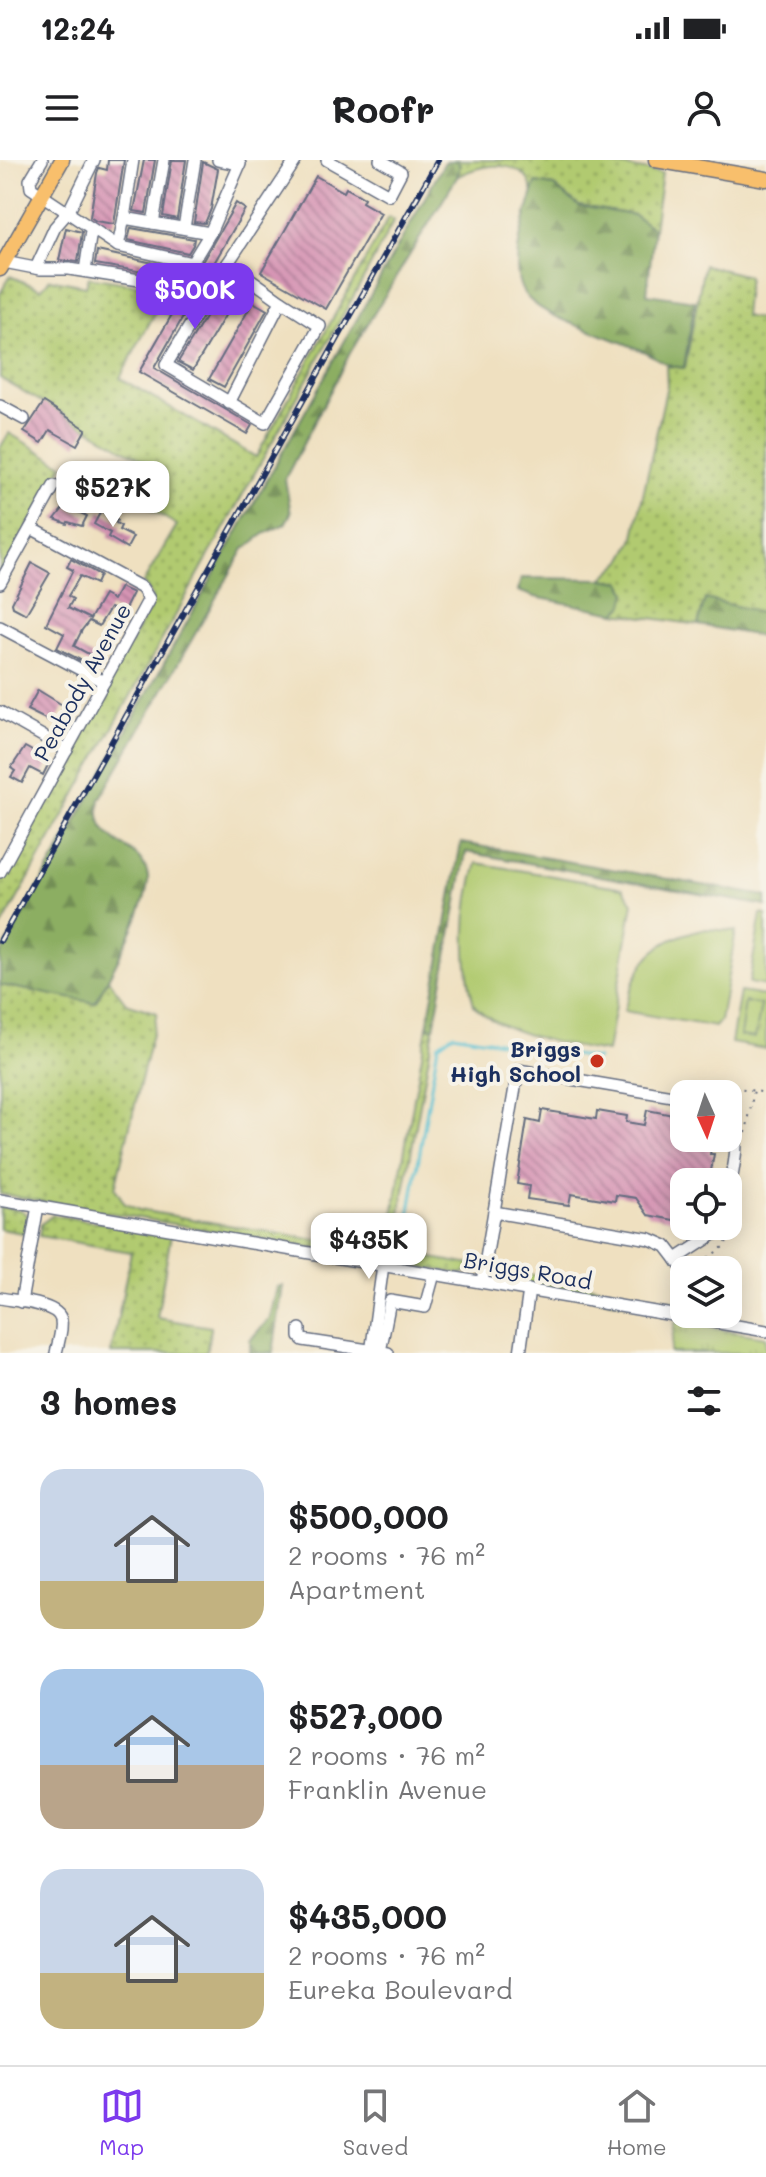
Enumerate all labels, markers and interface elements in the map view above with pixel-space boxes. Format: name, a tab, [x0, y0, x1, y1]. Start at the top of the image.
text: 12:24	[40, 8, 115, 48]
text: Roofr	[332, 85, 434, 132]
icon: menu	[40, 86, 84, 130]
icon: person	[682, 86, 726, 130]
pin: $500K	[139, 263, 251, 331]
text: $500K	[154, 272, 236, 306]
pin: $527K	[57, 461, 169, 529]
text: $527K	[74, 470, 152, 504]
street label: Peabody Avenue	[27, 598, 137, 766]
place label: Briggs High School	[450, 1034, 581, 1088]
marker: Briggs High School	[588, 1052, 606, 1070]
north arrow	[670, 1080, 742, 1152]
map controls	[670, 1080, 742, 1328]
button: locate	[670, 1168, 742, 1240]
pin: $435K	[313, 1213, 425, 1281]
text: $435K	[329, 1222, 409, 1256]
street label: Briggs Road	[462, 1244, 594, 1296]
button: layers	[670, 1256, 742, 1328]
text: 3 homes	[40, 1379, 177, 1424]
icon: filters	[682, 1379, 726, 1423]
text: $500,000	[288, 1493, 449, 1538]
icon: home	[104, 1501, 200, 1597]
text: 2 rooms · 76 m²	[288, 1538, 485, 1572]
text: Apartment	[288, 1572, 425, 1606]
text: $527,000	[288, 1693, 443, 1738]
icon: home	[104, 1701, 200, 1797]
text: 2 rooms · 76 m²	[288, 1738, 485, 1772]
text: Franklin Avenue	[288, 1772, 487, 1806]
text: $435,000	[288, 1893, 447, 1938]
icon: home	[104, 1901, 200, 1997]
text: 2 rooms · 76 m²	[288, 1938, 485, 1972]
text: Eureka Boulevard	[288, 1972, 512, 2006]
tab: Map	[99, 2084, 144, 2161]
tab: Saved	[343, 2084, 408, 2161]
tab: Home	[607, 2084, 667, 2161]

